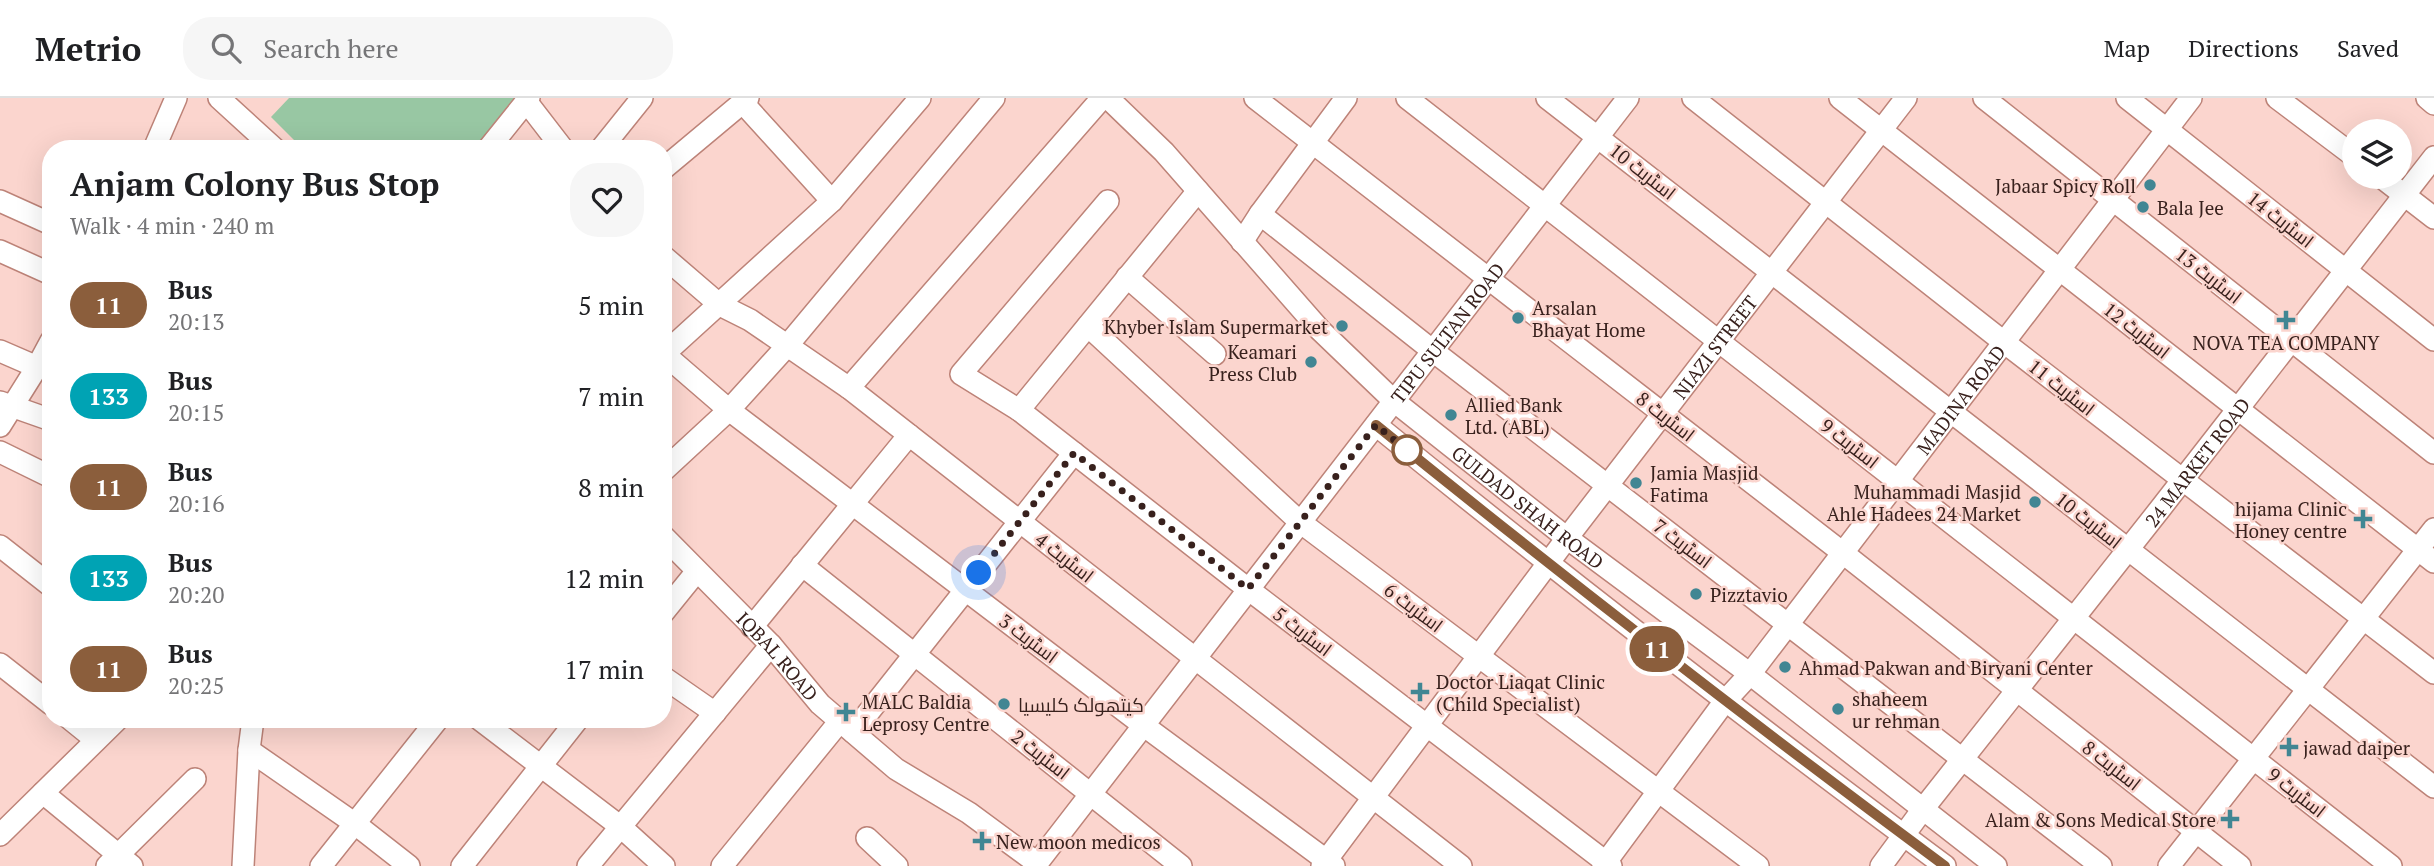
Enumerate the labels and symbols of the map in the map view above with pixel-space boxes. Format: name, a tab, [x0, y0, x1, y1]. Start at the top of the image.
street label: اسٹریٹ 10	[1605, 137, 1681, 205]
place label: Jabaar Spicy Roll	[1995, 173, 2136, 198]
marker: Jabaar Spicy Roll	[2142, 177, 2158, 193]
street label: اسٹریٹ 14	[2243, 185, 2319, 253]
place label: Bala Jee	[2157, 195, 2224, 220]
marker: Bala Jee	[2135, 199, 2151, 215]
street label: اسٹریٹ 13	[2171, 241, 2247, 309]
street label: TIPU SULTAN ROAD	[1385, 257, 1509, 408]
street label: NIAZI STREET	[1667, 290, 1762, 403]
place label: Arsalan Bhayat Home	[1532, 295, 1646, 342]
street label: اسٹریٹ 12	[2099, 296, 2175, 364]
marker: Arsalan Bhayat Home	[1510, 310, 1526, 326]
marker: NOVA TEA COMPANY	[2278, 312, 2294, 328]
place label: Khyber Islam Supermarket	[1104, 314, 1328, 339]
marker: Khyber Islam Supermarket	[1334, 318, 1350, 334]
place label: NOVA TEA COMPANY	[2193, 330, 2380, 355]
place label: Keamari Press Club	[1209, 339, 1297, 386]
street label: MADINA ROAD	[1910, 339, 2010, 459]
street label: اسٹریٹ 11	[2024, 353, 2100, 421]
marker: Keamari Press Club	[1303, 354, 1319, 370]
street label: اسٹریٹ 8	[1632, 385, 1700, 447]
place label: Allied Bank Ltd. (ABL)	[1465, 392, 1562, 439]
street label: 24 MARKET ROAD	[2139, 392, 2255, 531]
marker: Allied Bank Ltd. (ABL)	[1443, 407, 1459, 423]
street label: اسٹریٹ 9	[1816, 412, 1884, 474]
unlabelled marker	[1392, 435, 1422, 465]
street label: GULDAD SHAH ROAD	[1447, 440, 1609, 574]
place label: Jamia Masjid Fatima	[1650, 460, 1759, 507]
marker: Jamia Masjid Fatima	[1628, 475, 1644, 491]
place label: Muhammadi Masjid Ahle Hadees 24 Market	[1827, 479, 2021, 526]
street label: اسٹریٹ 10	[2051, 486, 2127, 554]
marker: Muhammadi Masjid Ahle Hadees 24 Market	[2027, 494, 2043, 510]
place label: hijama Clinic Honey centre	[2235, 496, 2347, 543]
marker: hijama Clinic Honey centre	[2353, 509, 2373, 529]
street label: اسٹریٹ 7	[1649, 513, 1717, 573]
street label: اسٹریٹ 4	[1031, 526, 1099, 588]
your location	[961, 555, 996, 590]
street label: اسٹریٹ 6	[1380, 577, 1448, 637]
place label: Pizztavio	[1710, 582, 1788, 607]
marker: Pizztavio	[1688, 586, 1704, 602]
street label: اسٹریٹ 5	[1269, 601, 1337, 661]
street label: IQBAL ROAD	[732, 606, 824, 706]
street label: اسٹریٹ 3	[995, 608, 1063, 668]
line badge: 11	[1626, 626, 1688, 672]
place label: Ahmad Pakwan and Biryani Center	[1799, 655, 2093, 680]
marker: Ahmad Pakwan and Biryani Center	[1777, 659, 1793, 675]
place label: Doctor Liaqat Clinic (Child Specialist)	[1436, 669, 1605, 716]
marker: Doctor Liaqat Clinic (Child Specialist)	[1410, 682, 1430, 702]
place label: shaheem ur rehman	[1852, 686, 1940, 733]
place label: MALC Baldia Leprosy Centre	[862, 689, 990, 736]
place label: کیتھولک کلیسیا	[1018, 692, 1144, 717]
marker: کیتھولک کلیسیا	[996, 696, 1012, 712]
marker: shaheem ur rehman	[1830, 701, 1846, 717]
marker: MALC Baldia Leprosy Centre	[836, 702, 856, 722]
street label: اسٹریٹ 2	[1007, 723, 1075, 785]
street label: اسٹریٹ 8	[2078, 734, 2146, 796]
place label: jawad daiper	[2303, 735, 2411, 760]
marker: jawad daiper	[2281, 739, 2297, 755]
street label: اسٹریٹ 9	[2263, 761, 2331, 823]
place label: Alam & Sons Medical Store	[1985, 807, 2216, 832]
marker: Alam & Sons Medical Store	[2222, 811, 2238, 827]
place label: New moon medicos	[996, 829, 1161, 854]
marker: New moon medicos	[974, 833, 990, 849]

